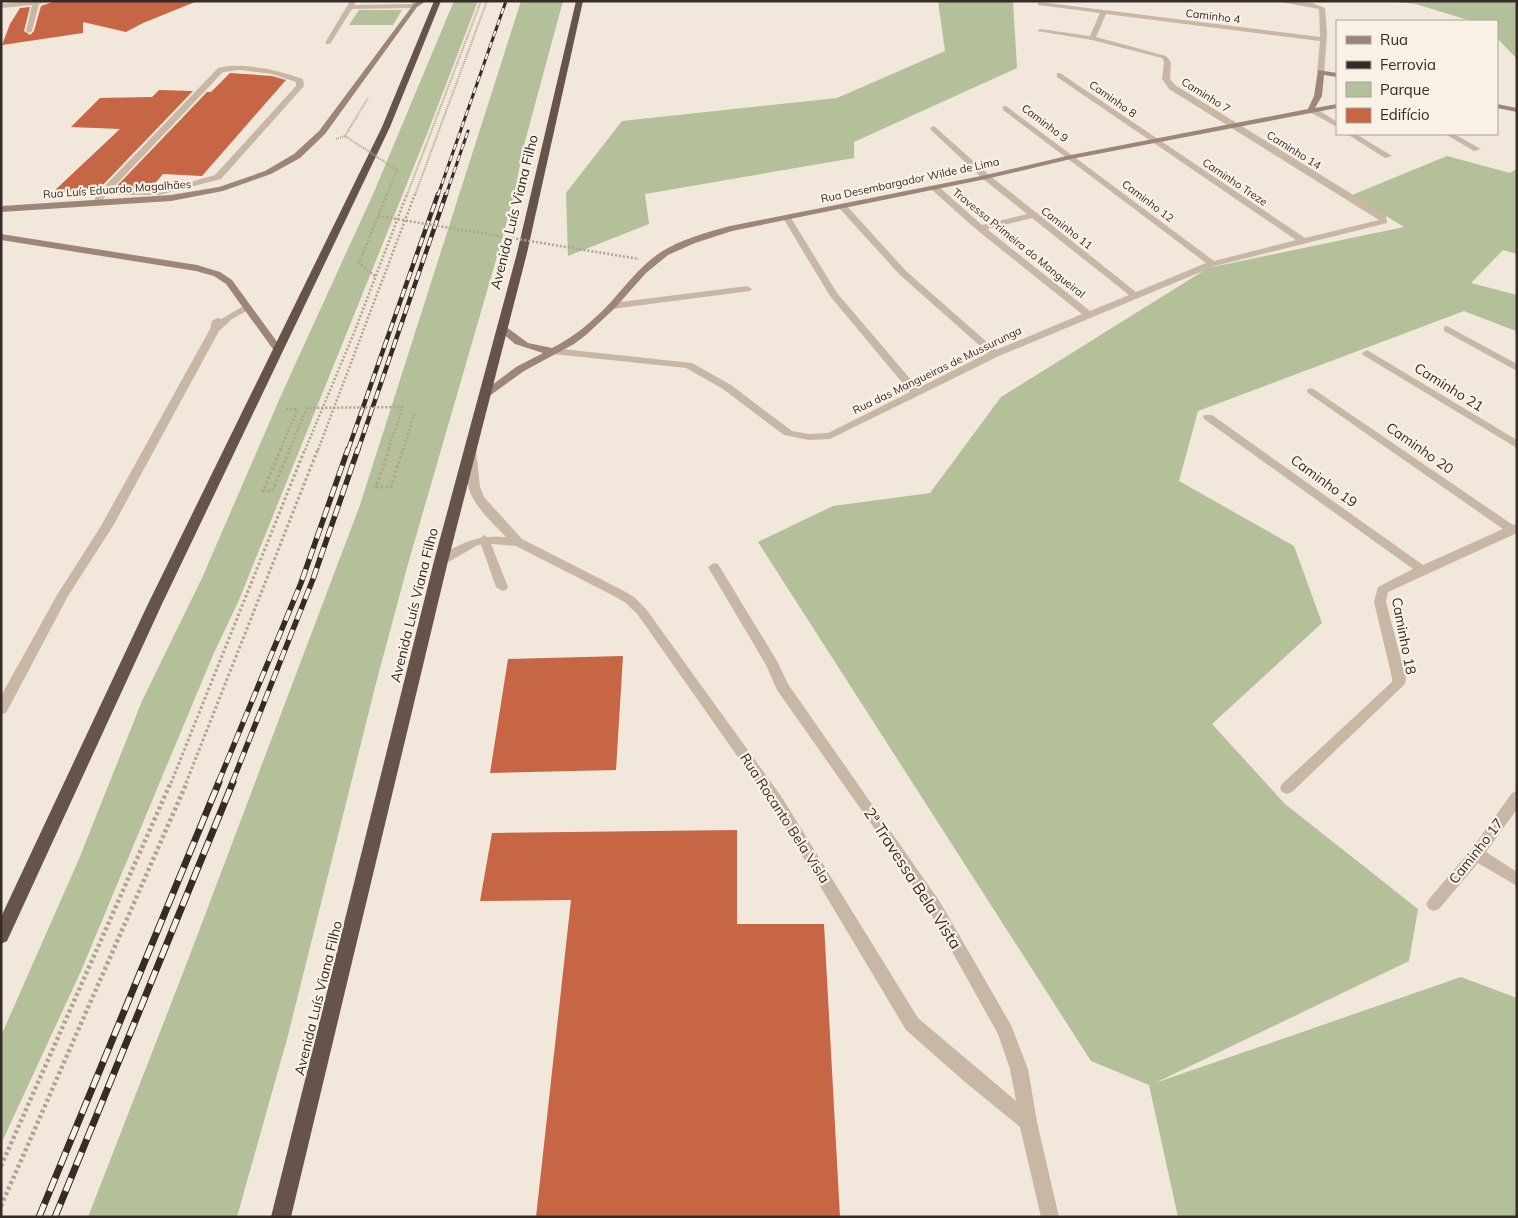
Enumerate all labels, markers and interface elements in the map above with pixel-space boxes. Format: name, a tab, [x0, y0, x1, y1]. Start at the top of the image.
street label: Caminho 4	[1185, 6, 1241, 26]
legend	[1336, 20, 1498, 135]
text: Rua	[1380, 30, 1408, 49]
text: Ferrovia	[1380, 55, 1436, 74]
street label: Caminho 7	[1179, 75, 1233, 115]
street label: Caminho 8	[1087, 78, 1140, 121]
text: Parque	[1380, 80, 1430, 99]
street label: Caminho 9	[1019, 101, 1071, 145]
text: Edifício	[1380, 105, 1430, 124]
street label: Caminho 14	[1264, 128, 1324, 172]
street label: Avenida Luís Viana Filho	[486, 133, 542, 291]
street label: Rua Desembargador Wilde de Lima	[819, 154, 1001, 206]
street label: Caminho Treze	[1200, 155, 1270, 209]
street label: Rua Luís Eduardo Magalhães	[42, 177, 192, 201]
street label: Caminho 12	[1119, 177, 1177, 225]
street label: Travessa Primeira do Mangueiral	[950, 185, 1088, 301]
street label: Caminho 11	[1038, 204, 1096, 252]
street label: Rua das Mangueiras de Mussurunga	[850, 323, 1024, 417]
street label: Caminho 21	[1411, 359, 1487, 415]
street label: Caminho 20	[1383, 418, 1457, 478]
street label: Caminho 19	[1287, 451, 1361, 511]
street label: Avenida Luís Viana Filho	[386, 526, 442, 684]
street label: Caminho 18	[1388, 596, 1420, 676]
street label: Rua Rocanto Bela Visla	[736, 750, 834, 886]
street label: 2ª Travessa Bela Vista	[860, 804, 966, 952]
street label: Caminho 17	[1445, 815, 1507, 887]
street label: Avenida Luís Viana Filho	[290, 919, 346, 1077]

